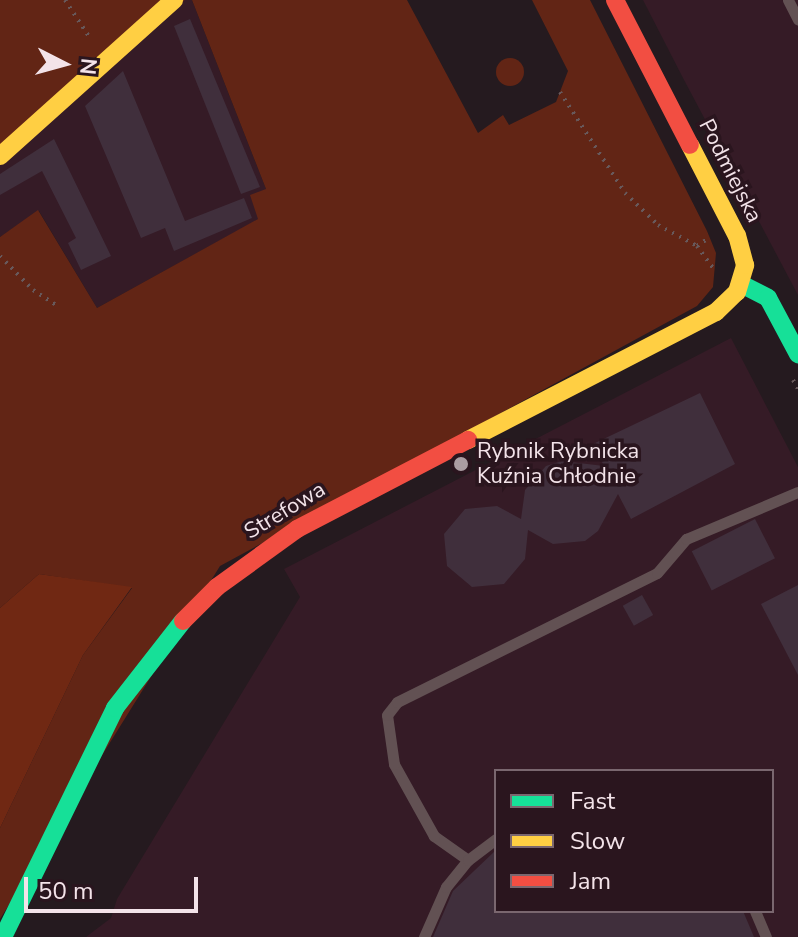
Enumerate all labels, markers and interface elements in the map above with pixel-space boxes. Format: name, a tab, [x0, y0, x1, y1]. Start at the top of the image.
north arrow	[24, 24, 104, 104]
text: N	[72, 57, 104, 76]
street label: Podmiejska	[693, 115, 767, 227]
place label: Rybnik Rybnicka Kuźnia Chłodnie	[477, 438, 639, 490]
marker: Rybnik Rybnicka Kuźnia Chłodnie	[452, 455, 470, 473]
street label: Strefowa	[240, 477, 330, 545]
legend	[494, 769, 774, 913]
text: Fast	[570, 785, 615, 817]
text: Slow	[570, 825, 625, 857]
scale bar	[28, 861, 202, 911]
text: Jam	[570, 865, 611, 897]
text: 50 m	[38, 875, 94, 907]

